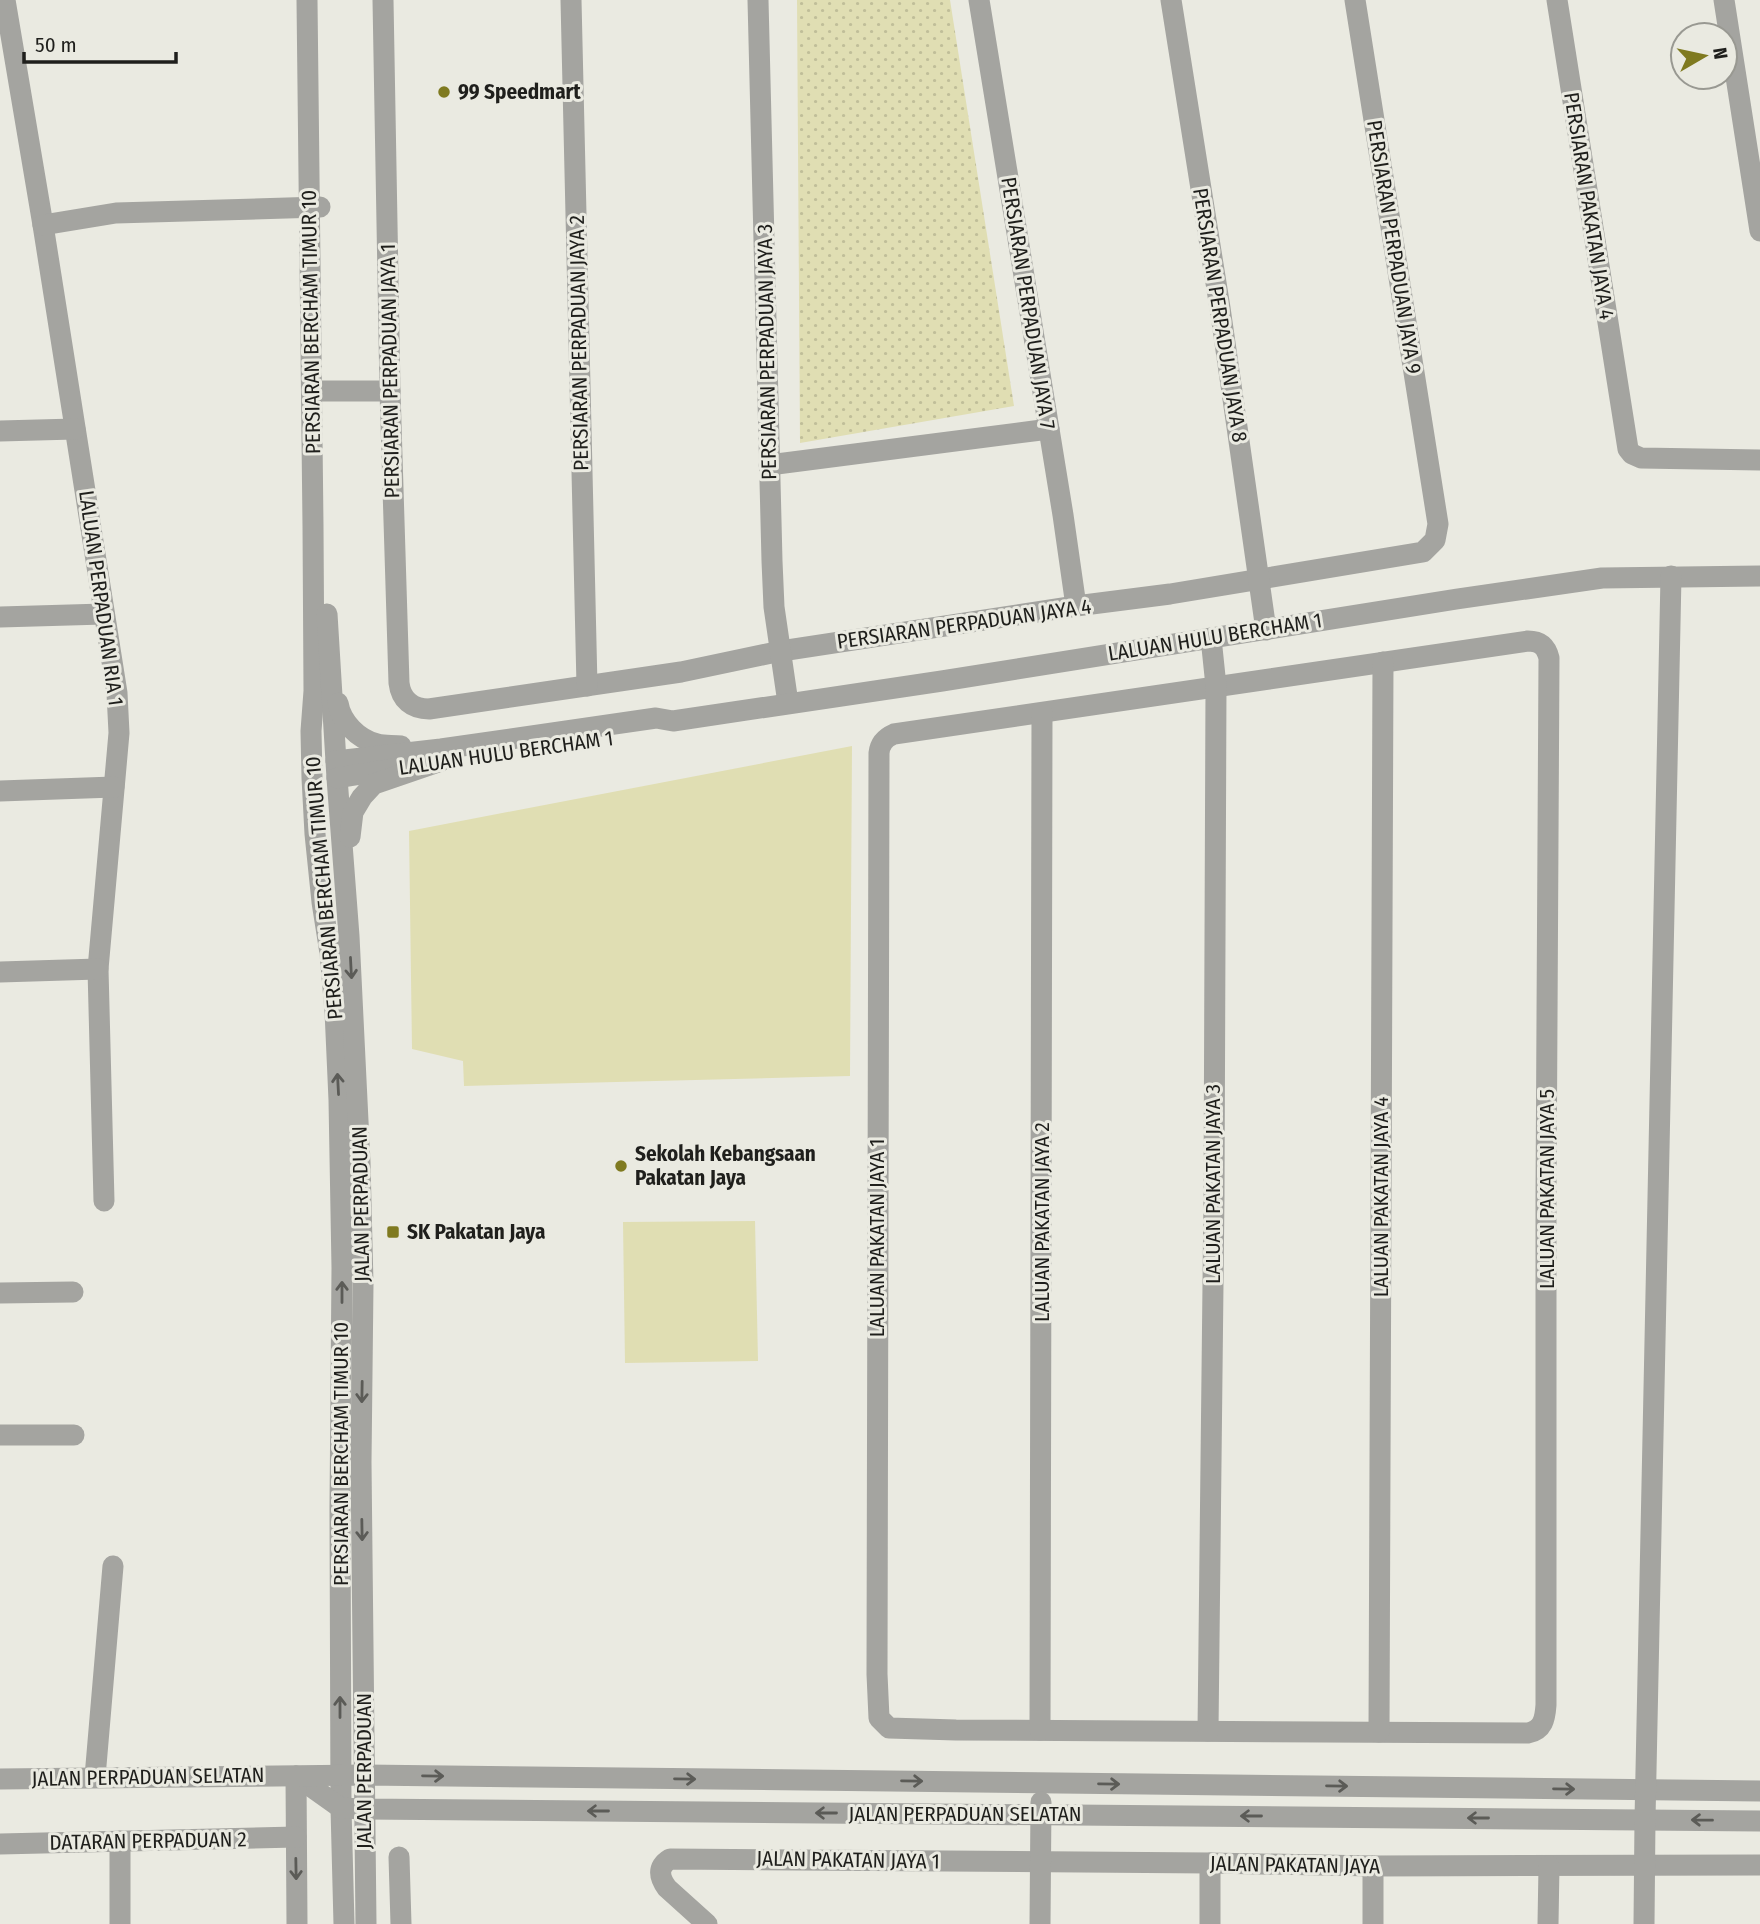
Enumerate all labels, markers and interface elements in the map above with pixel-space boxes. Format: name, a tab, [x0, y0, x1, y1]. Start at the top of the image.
scale bar	[24, 21, 177, 65]
north arrow	[1669, 21, 1739, 91]
text: 50 m	[35, 32, 77, 58]
text: N	[1708, 46, 1733, 61]
place label: 99 Speedmart	[458, 79, 581, 105]
marker: 99 Speedmart	[436, 84, 452, 100]
street label: PERSIARAN PAKATAN JAYA 4	[1558, 90, 1620, 322]
street label: PERSIARAN PERPADUAN JAYA 9	[1361, 118, 1427, 376]
street label: PERSIARAN PERPADUAN JAYA 7	[995, 175, 1061, 431]
street label: PERSIARAN PERPADUAN JAYA 8	[1187, 186, 1253, 444]
street label: PERSIARAN BERCHAM TIMUR 10	[296, 190, 326, 454]
street label: PERSIARAN PERPADUAN JAYA 2	[564, 215, 594, 471]
street label: PERSIARAN PERPADUAN JAYA 3	[752, 224, 782, 480]
street label: PERSIARAN PERPADUAN JAYA 1	[375, 243, 405, 499]
street label: LALUAN PERPADUAN RIA 1	[73, 489, 129, 707]
street label: PERSIARAN PERPADUAN JAYA 4	[835, 593, 1093, 655]
street label: LALUAN HULU BERCHAM 1	[1106, 607, 1324, 667]
street label: LALUAN HULU BERCHAM 1	[397, 725, 615, 781]
street label: PERSIARAN BERCHAM TIMUR 10	[300, 755, 348, 1021]
one-way arrow	[345, 957, 358, 980]
one-way arrow	[332, 1073, 345, 1096]
street label: LALUAN PAKATAN JAYA 3	[1200, 1084, 1226, 1284]
street label: LALUAN PAKATAN JAYA 5	[1534, 1089, 1560, 1289]
street label: LALUAN PAKATAN JAYA 4	[1368, 1097, 1394, 1297]
street label: LALUAN PAKATAN JAYA 2	[1029, 1122, 1055, 1322]
street label: JALAN PERPADUAN	[347, 1126, 375, 1282]
street label: LALUAN PAKATAN JAYA 1	[864, 1139, 890, 1337]
place label: Sekolah Kebangsaan Pakatan Jaya	[635, 1141, 816, 1191]
marker: Sekolah Kebangsaan Pakatan Jaya	[613, 1158, 629, 1174]
place label: SK Pakatan Jaya	[407, 1219, 545, 1245]
marker: SK Pakatan Jaya	[385, 1224, 401, 1240]
one-way arrow	[335, 1281, 349, 1304]
street label: PERSIARAN BERCHAM TIMUR 10	[328, 1322, 354, 1586]
one-way arrow	[355, 1380, 368, 1403]
one-way arrow	[355, 1518, 369, 1541]
street label: JALAN PERPADUAN	[351, 1693, 377, 1849]
one-way arrow	[333, 1696, 347, 1719]
street label: JALAN PERPADUAN SELATAN	[31, 1762, 265, 1792]
one-way arrow	[421, 1769, 444, 1783]
one-way arrow	[673, 1772, 696, 1786]
one-way arrow	[901, 1775, 924, 1788]
one-way arrow	[1098, 1777, 1121, 1790]
one-way arrow	[1325, 1779, 1348, 1793]
one-way arrow	[1552, 1782, 1575, 1796]
street label: JALAN PERPADUAN SELATAN	[849, 1801, 1081, 1827]
one-way arrow	[587, 1804, 610, 1818]
one-way arrow	[814, 1806, 837, 1820]
one-way arrow	[1240, 1809, 1263, 1823]
one-way arrow	[1467, 1811, 1490, 1825]
one-way arrow	[1691, 1813, 1714, 1827]
street label: DATARAN PERPADUAN 2	[49, 1826, 247, 1856]
street label: JALAN PAKATAN JAYA 1	[756, 1845, 940, 1875]
street label: JALAN PAKATAN JAYA	[1210, 1851, 1380, 1879]
one-way arrow	[290, 1857, 303, 1880]

